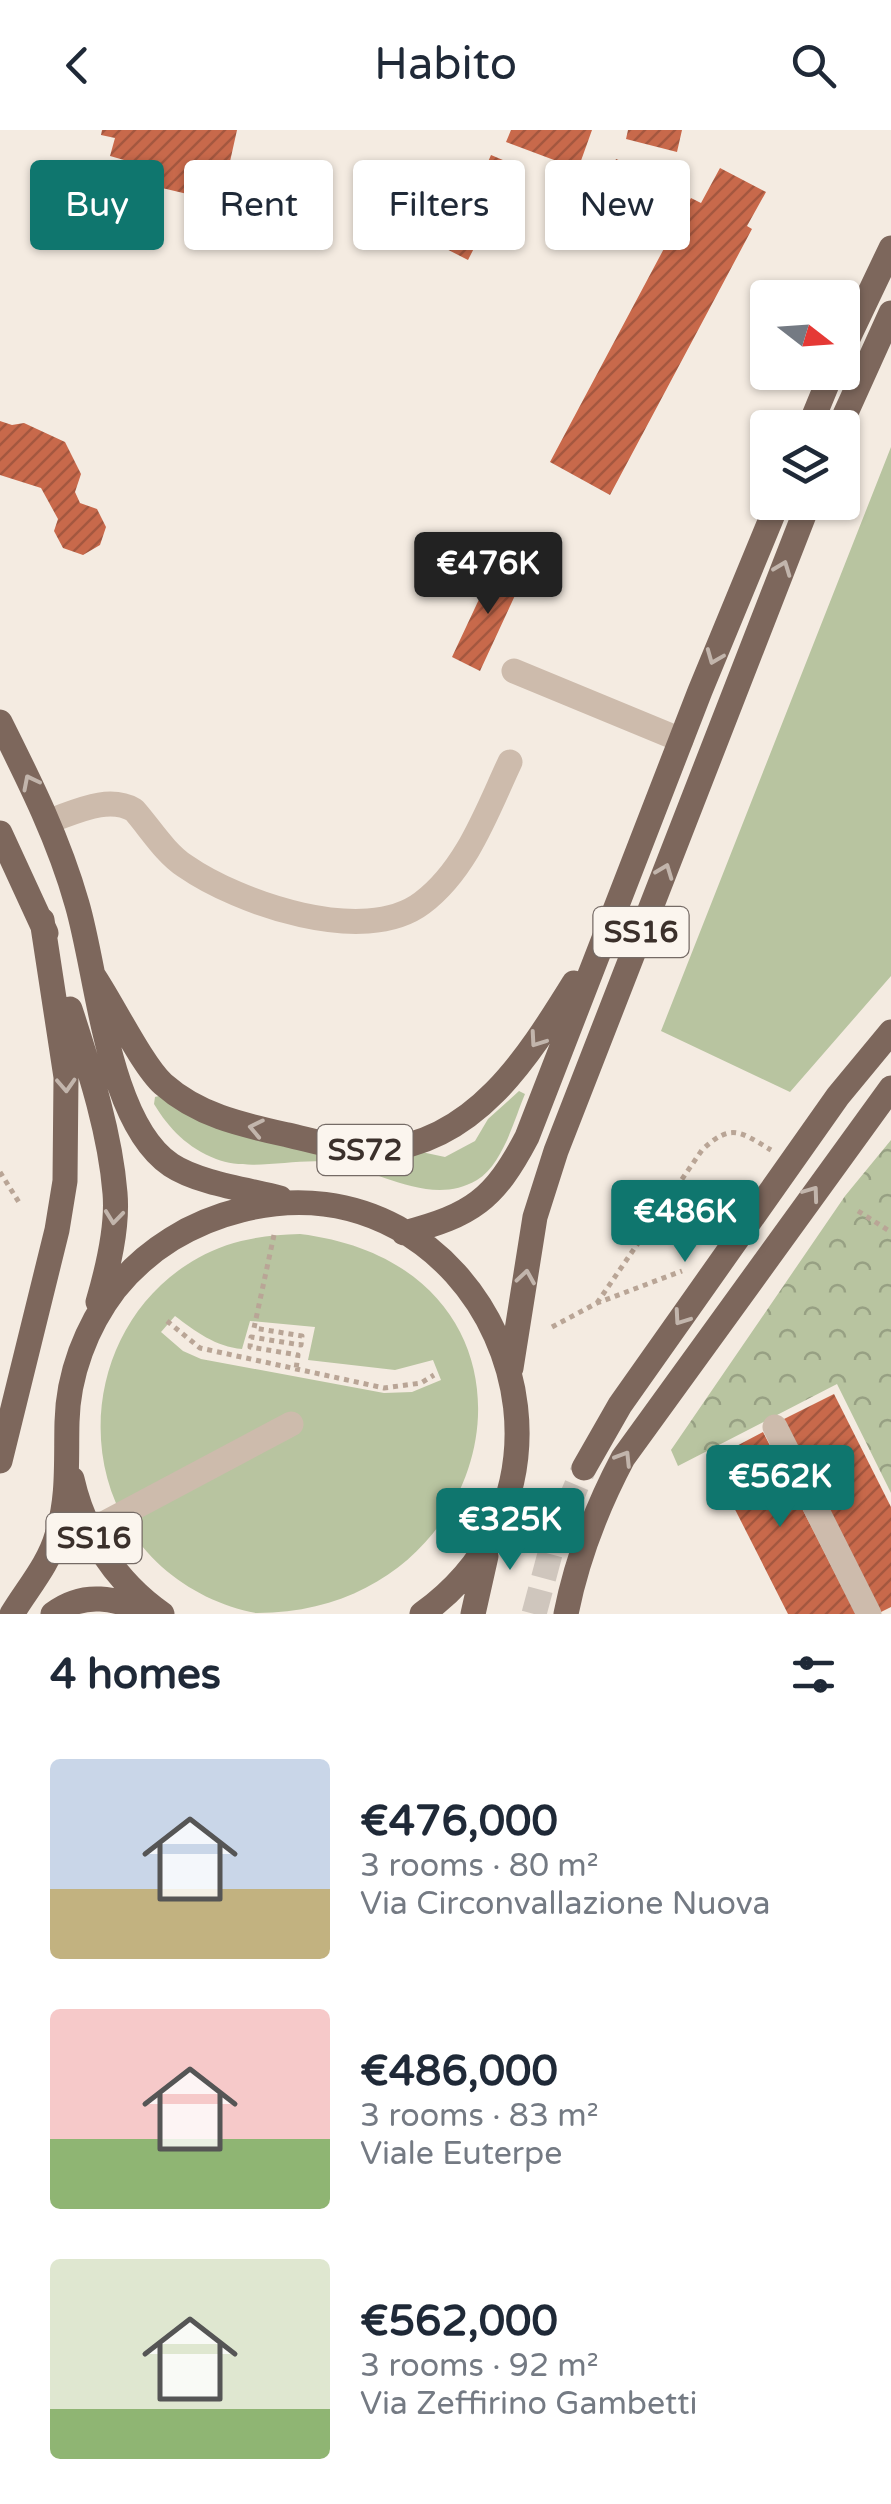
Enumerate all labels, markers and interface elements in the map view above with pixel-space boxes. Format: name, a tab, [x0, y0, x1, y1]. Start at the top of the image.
icon: back	[50, 38, 105, 93]
text: Habito	[374, 38, 517, 92]
icon: search	[786, 38, 841, 93]
chip: Buy	[30, 160, 164, 250]
chip: Rent	[184, 160, 333, 250]
chip: Filters	[353, 160, 525, 250]
chip: New	[545, 160, 690, 250]
north arrow	[750, 280, 860, 390]
map controls	[750, 280, 860, 520]
button: layers	[750, 410, 860, 520]
pin: €476K	[418, 532, 558, 617]
text: €476K	[436, 545, 540, 583]
one-way arrow	[772, 561, 792, 578]
one-way arrow	[706, 647, 726, 665]
one-way arrow	[22, 774, 42, 792]
one-way arrow	[653, 863, 673, 881]
road number: SS16	[594, 907, 688, 957]
one-way arrow	[531, 1029, 549, 1047]
one-way arrow	[55, 1078, 76, 1094]
one-way arrow	[248, 1119, 265, 1140]
road number: SS72	[318, 1125, 412, 1175]
pin: €486K	[615, 1180, 755, 1265]
one-way arrow	[800, 1186, 818, 1205]
text: €486K	[633, 1193, 737, 1231]
one-way arrow	[104, 1209, 125, 1225]
one-way arrow	[515, 1268, 536, 1285]
one-way arrow	[675, 1307, 693, 1326]
pin: €562K	[710, 1445, 850, 1530]
one-way arrow	[612, 1451, 631, 1469]
text: €562K	[728, 1458, 832, 1496]
pin: €325K	[440, 1488, 580, 1573]
text: €325K	[458, 1501, 562, 1539]
road number: SS16	[46, 1513, 142, 1563]
icon: filters	[786, 1647, 841, 1702]
text: 4 homes	[50, 1649, 221, 1700]
text: €476,000	[360, 1796, 558, 1847]
icon: home	[130, 1799, 250, 1919]
text: 3 rooms · 80 m²	[360, 1847, 599, 1885]
text: Via Circonvallazione Nuova	[360, 1885, 770, 1923]
text: €486,000	[360, 2046, 558, 2097]
icon: home	[130, 2049, 250, 2169]
text: 3 rooms · 83 m²	[360, 2097, 599, 2135]
text: Viale Euterpe	[360, 2135, 562, 2173]
text: €562,000	[360, 2296, 558, 2347]
icon: home	[130, 2299, 250, 2419]
text: 3 rooms · 92 m²	[360, 2347, 599, 2385]
text: Via Zeffirino Gambetti	[360, 2385, 697, 2423]

